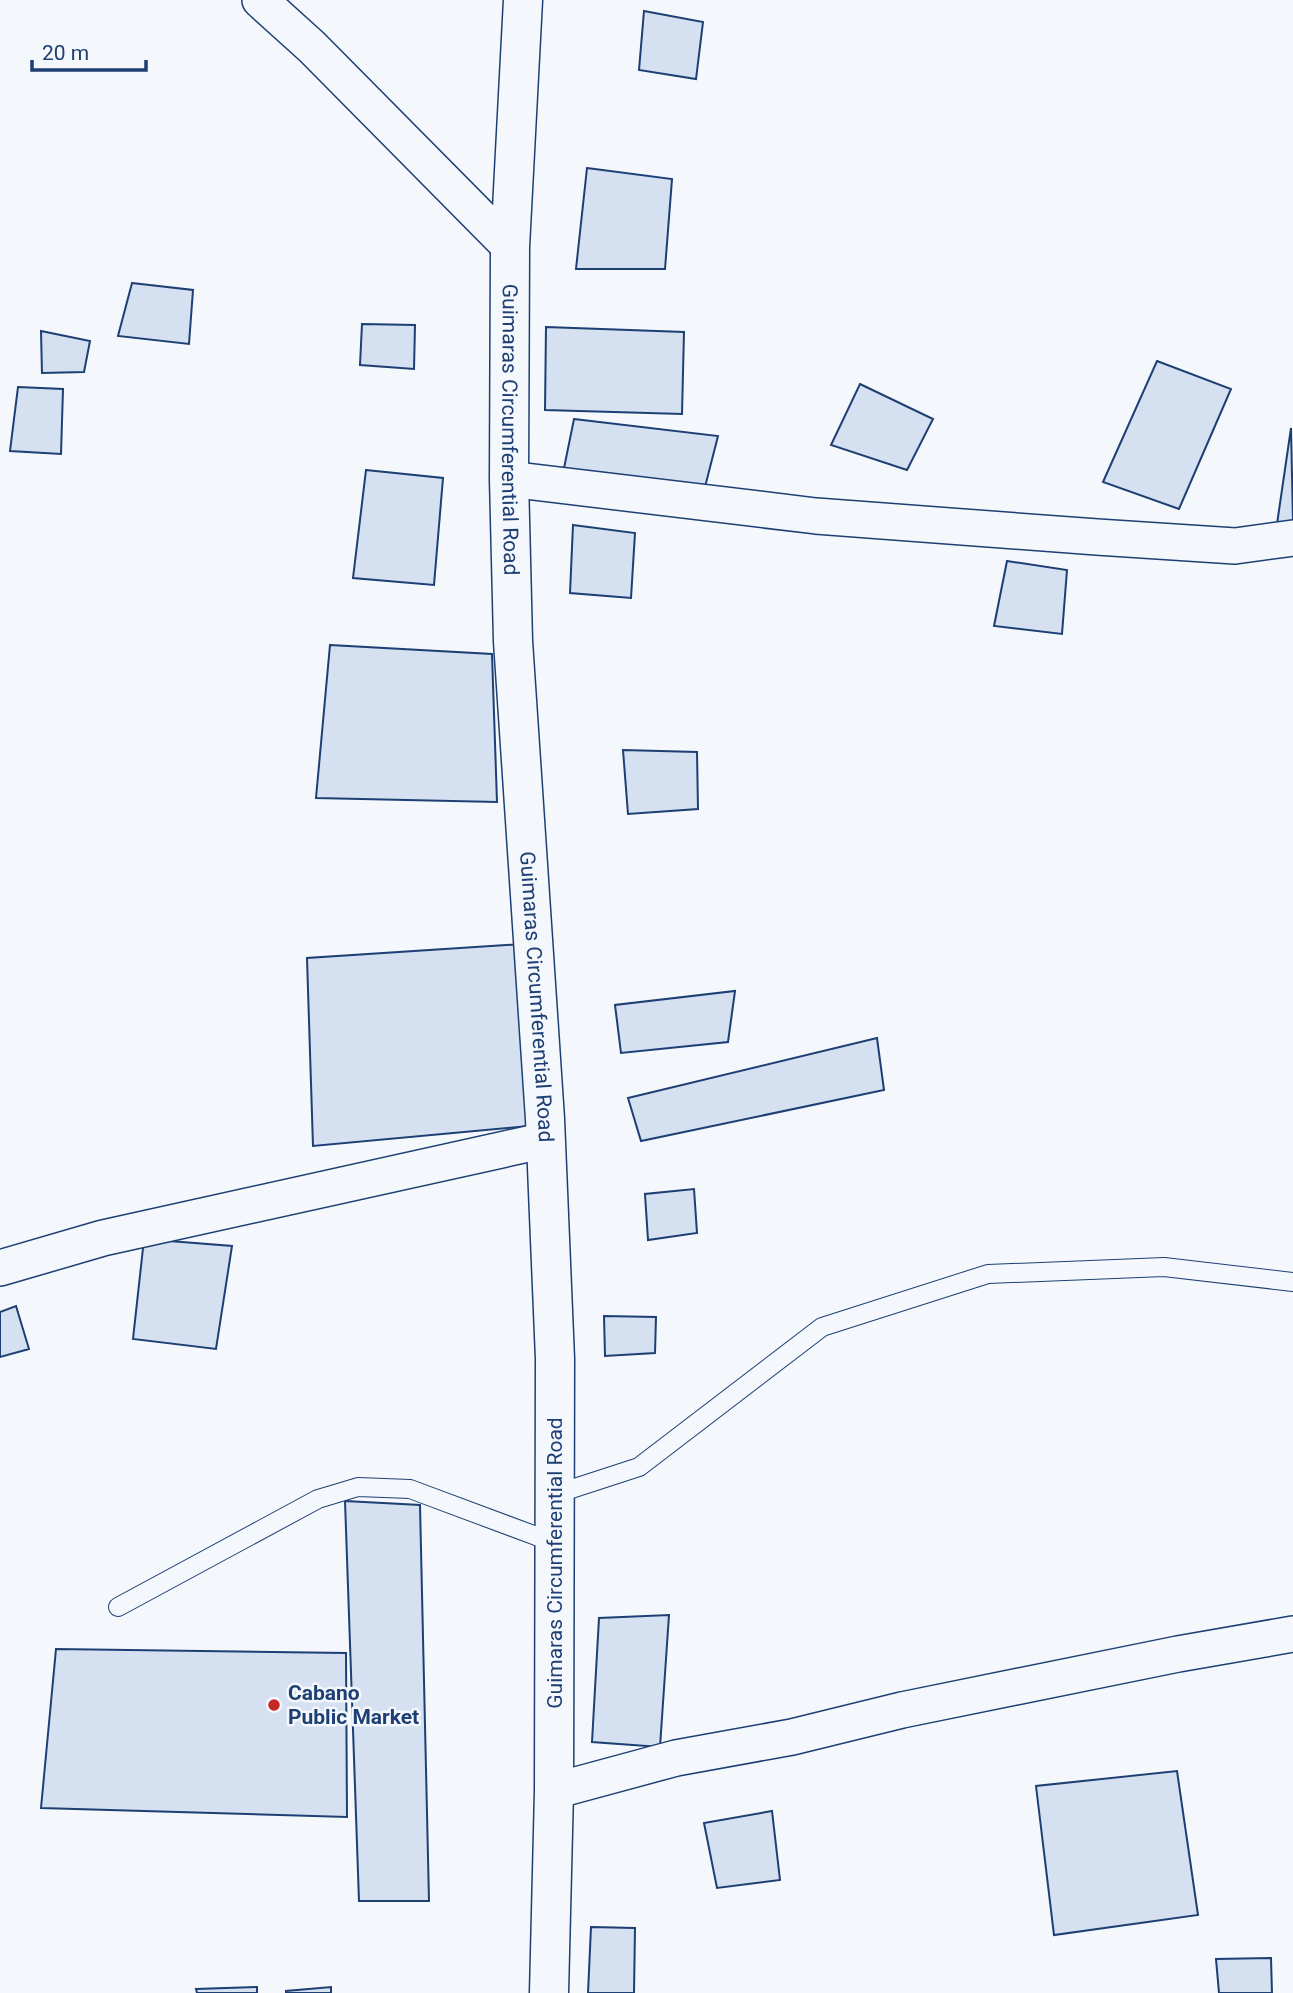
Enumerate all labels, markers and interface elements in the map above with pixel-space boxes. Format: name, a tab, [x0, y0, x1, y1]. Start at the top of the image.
scale bar	[32, 28, 145, 72]
text: 20 m	[42, 41, 89, 65]
street label: Guimaras Circumferential Road	[497, 284, 523, 576]
street label: Guimaras Circumferential Road	[515, 851, 558, 1143]
street label: Guimaras Circumferential Road	[543, 1417, 567, 1709]
place label: Cabano Public Market	[288, 1681, 419, 1729]
marker: Cabano Public Market	[266, 1697, 282, 1713]

